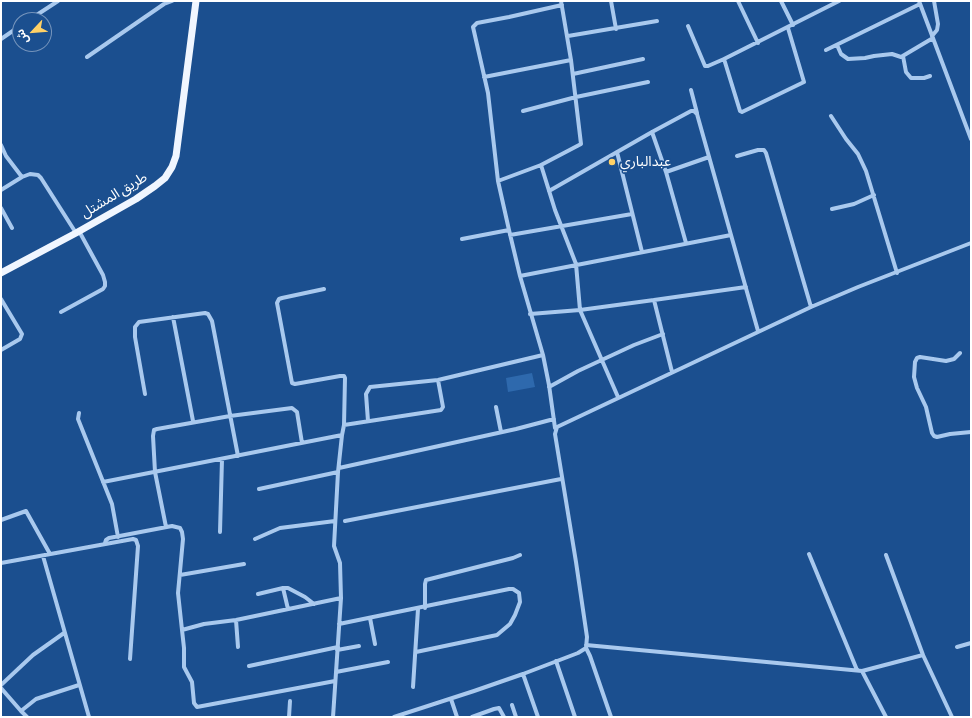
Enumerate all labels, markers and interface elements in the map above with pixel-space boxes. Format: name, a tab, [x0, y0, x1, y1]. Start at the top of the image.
north arrow	[12, 12, 52, 52]
text: ش	[13, 27, 31, 46]
place label: عبدالباري	[620, 154, 671, 170]
marker: عبدالباري	[607, 157, 617, 167]
street label: طريق المشتل	[78, 169, 150, 221]

